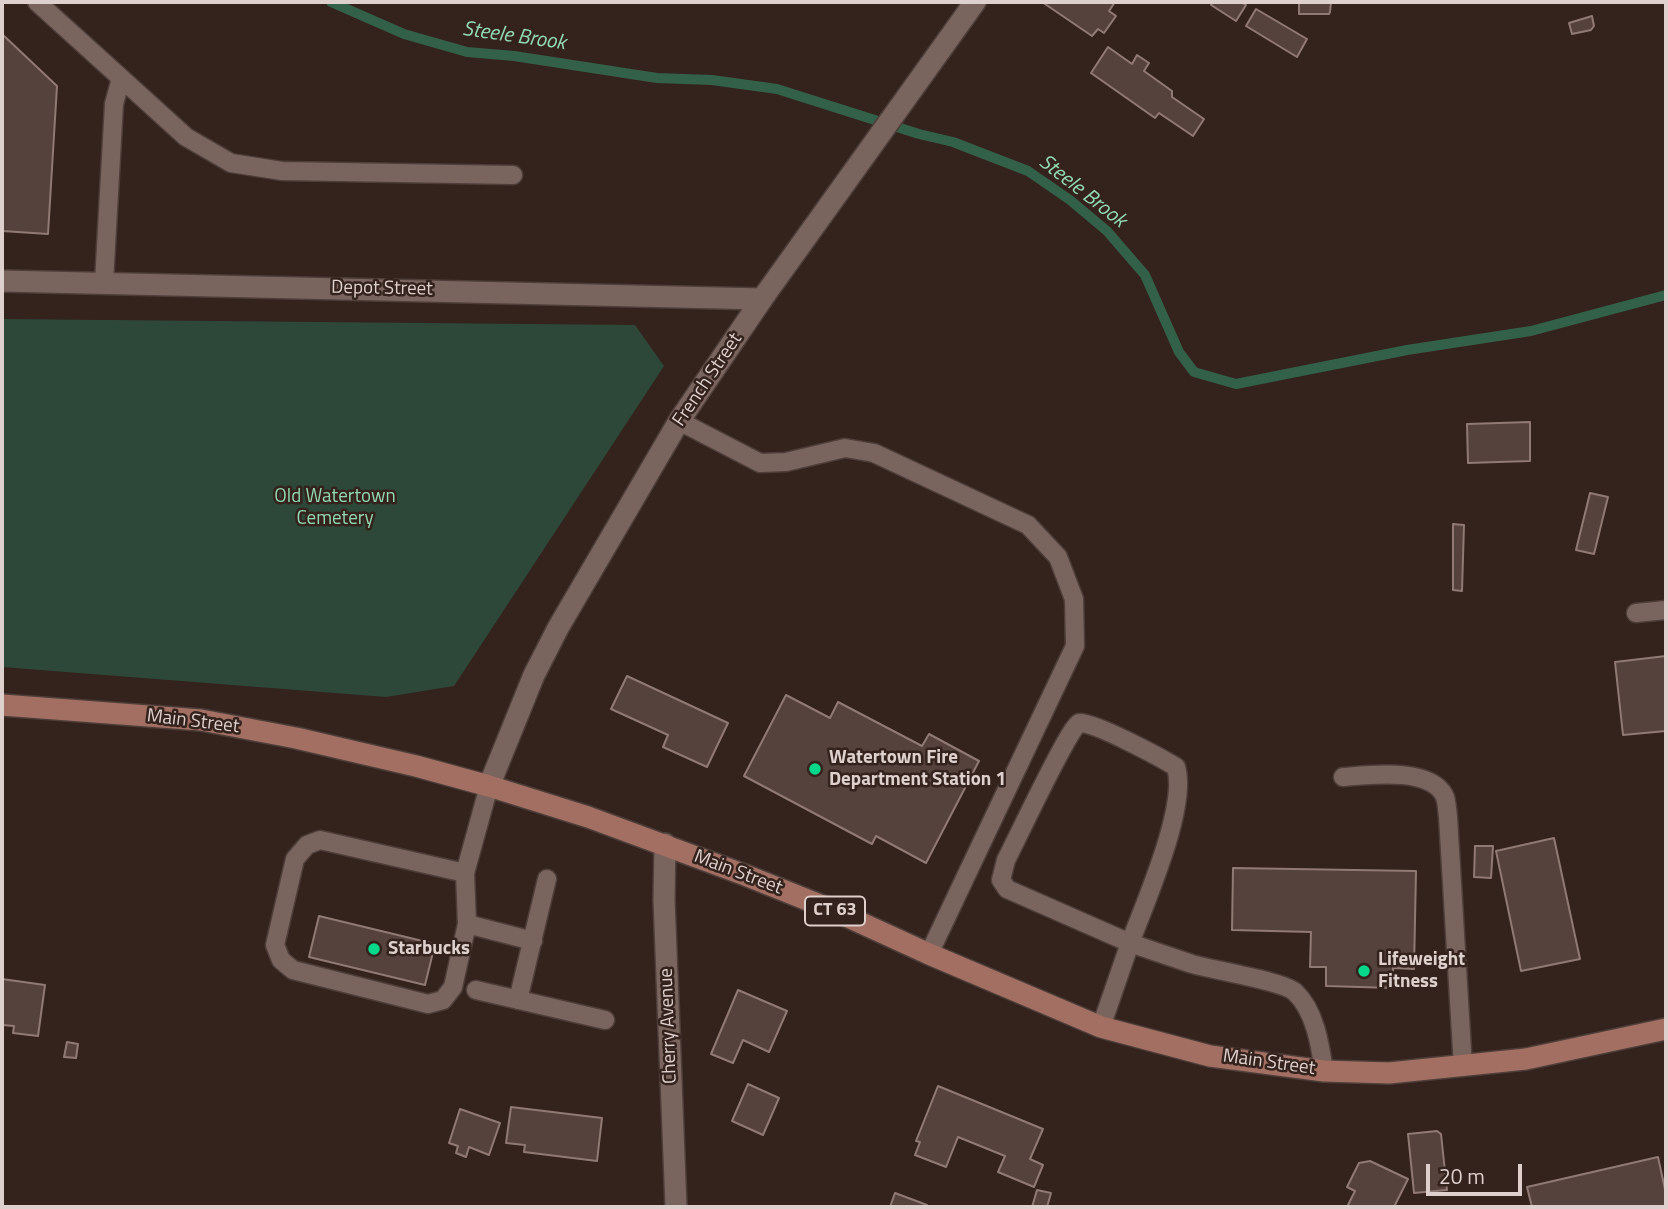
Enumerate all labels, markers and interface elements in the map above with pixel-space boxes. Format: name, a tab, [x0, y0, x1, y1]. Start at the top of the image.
water label: Steele Brook	[461, 17, 567, 57]
water label: Steele Brook	[1033, 150, 1131, 234]
street label: Depot Street	[331, 277, 433, 301]
street label: French Street	[669, 329, 747, 431]
park label: Old Watertown Cemetery	[274, 486, 396, 530]
street label: Main Street	[145, 705, 241, 739]
place label: Watertown Fire Department Station 1	[829, 747, 1006, 791]
marker: Watertown Fire Department Station 1	[807, 761, 823, 777]
street label: Main Street	[691, 846, 785, 900]
road number: CT 63	[805, 896, 865, 926]
place label: Starbucks	[388, 938, 470, 960]
marker: Starbucks	[366, 941, 382, 957]
place label: Lifeweight Fitness	[1378, 949, 1465, 993]
marker: Lifeweight Fitness	[1356, 963, 1372, 979]
street label: Cherry Avenue	[656, 968, 682, 1084]
street label: Main Street	[1221, 1045, 1317, 1081]
scale bar	[1430, 1150, 1526, 1194]
text: 20 m	[1439, 1160, 1485, 1192]

